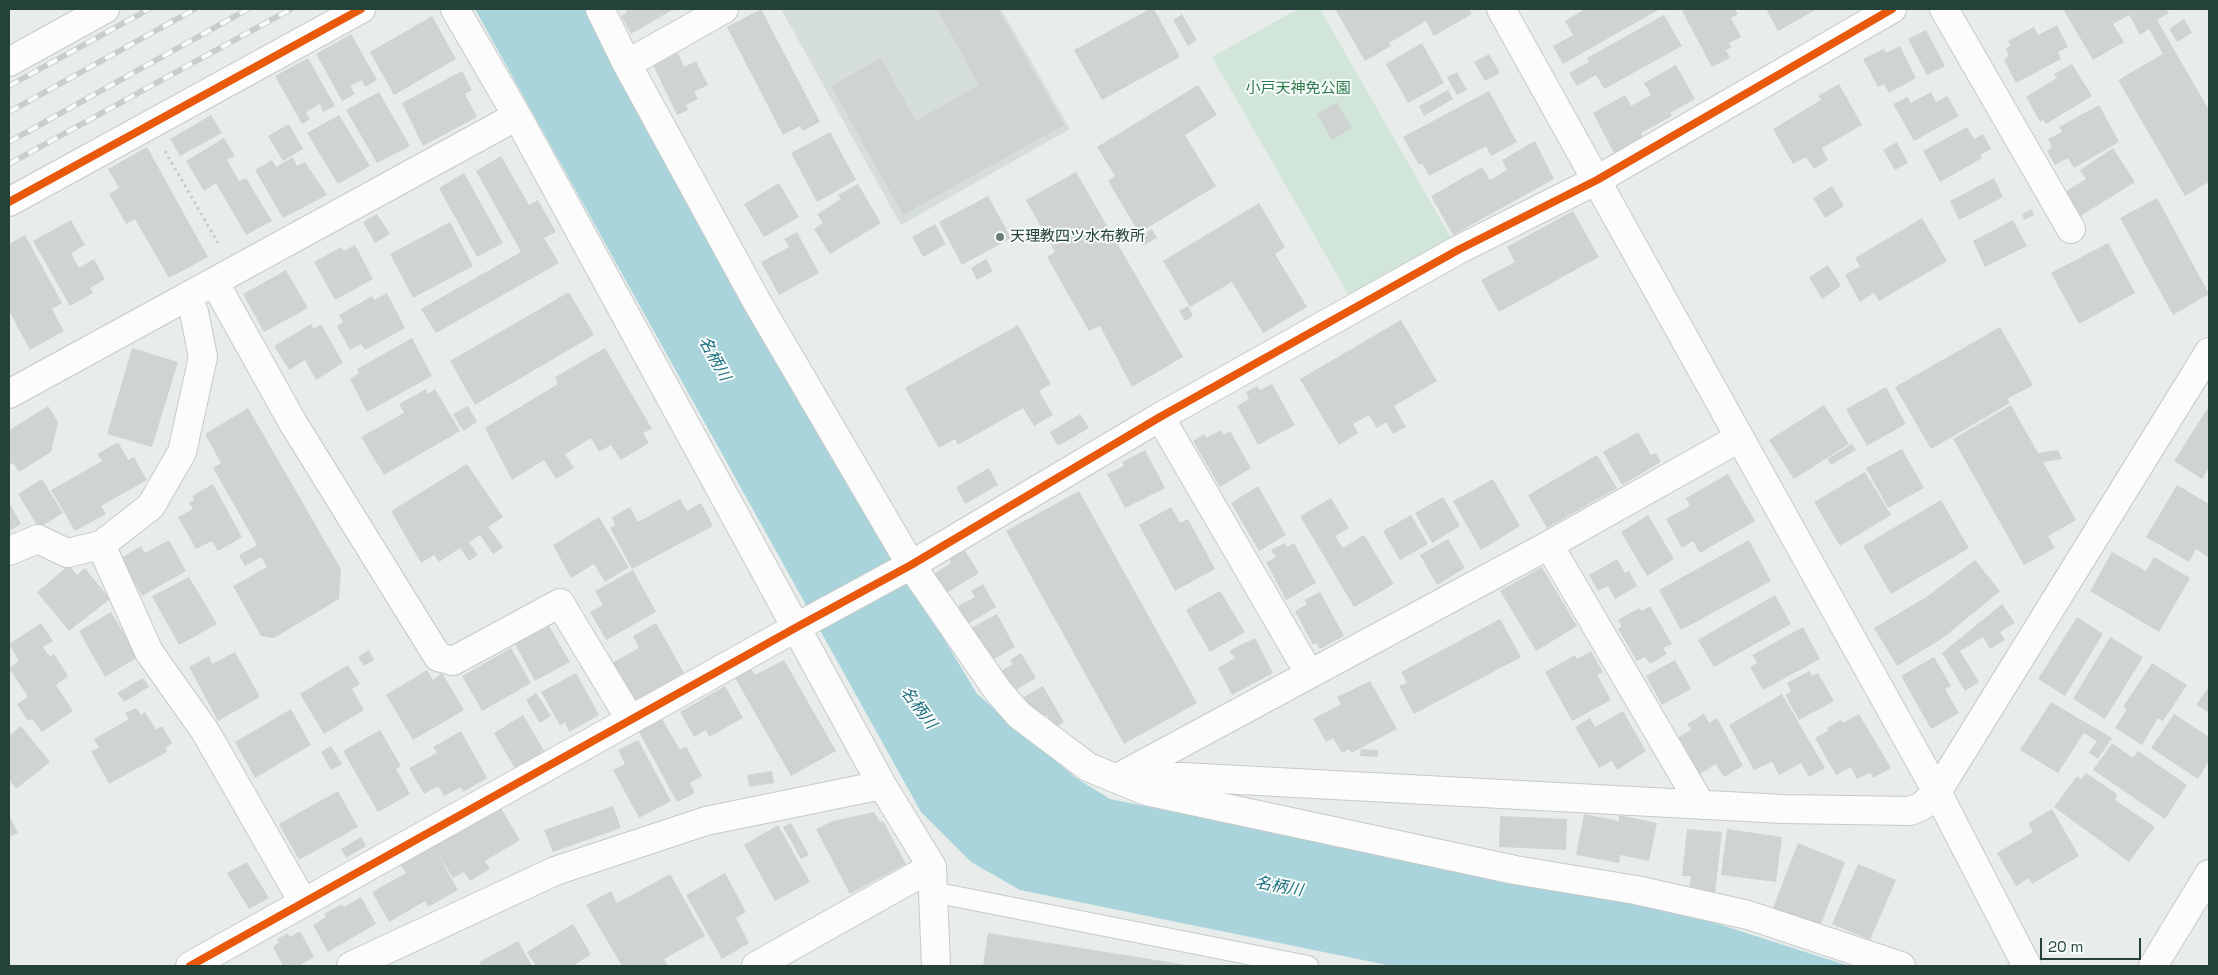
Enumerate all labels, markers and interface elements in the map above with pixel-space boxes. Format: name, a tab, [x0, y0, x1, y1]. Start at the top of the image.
park label: 小戸天神免公園	[1246, 80, 1350, 98]
place label: 天理教四ツ水布教所	[1010, 228, 1145, 246]
marker: 天理教四ツ水布教所	[994, 231, 1006, 243]
water label: 名柄川	[694, 333, 734, 385]
water label: 名柄川	[896, 683, 940, 733]
water label: 名柄川	[1254, 873, 1304, 901]
scale bar	[2043, 928, 2144, 960]
text: 20 m	[2048, 937, 2083, 956]

